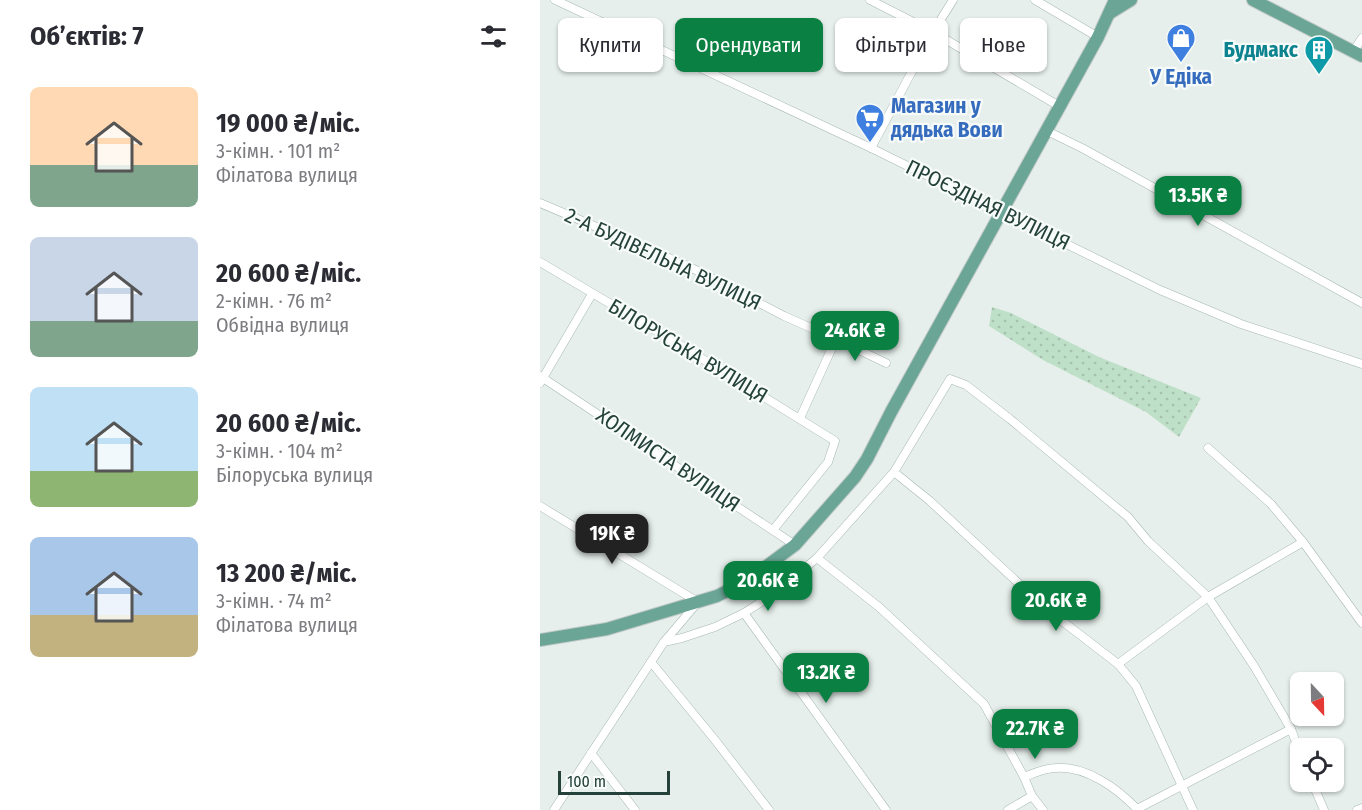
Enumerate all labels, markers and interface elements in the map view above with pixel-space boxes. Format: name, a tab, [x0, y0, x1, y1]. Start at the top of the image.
chip: Купити	[558, 18, 663, 72]
chip: Орендувати	[675, 18, 823, 72]
chip: Фільтри	[835, 18, 948, 72]
chip: Нове	[960, 18, 1047, 72]
icon: filters	[477, 20, 510, 53]
text: Об’єктів: 7	[30, 21, 144, 52]
shop icon: У Едіка	[1165, 22, 1197, 64]
building icon: Будмакс	[1303, 34, 1335, 76]
place label: Будмакс	[1224, 37, 1299, 63]
place label: У Едіка	[1149, 64, 1212, 90]
place label: Магазин у дядька Вови	[890, 93, 1003, 143]
supermarket icon: Магазин у дядька Вови	[854, 102, 886, 144]
text: 19 000 ₴/міс.	[216, 108, 360, 139]
icon: home	[78, 111, 150, 183]
text: 3-кімн. · 101 m²	[216, 139, 340, 163]
street label: ПРОЄЗДНАЯ ВУЛИЦЯ	[902, 154, 1074, 256]
text: Філатова вулиця	[216, 163, 358, 187]
pin: 13.5K ₴	[1143, 176, 1253, 227]
text: 13.5K ₴	[1169, 183, 1227, 207]
street label: 2-А БУДІВЕЛЬНА ВУЛИЦЯ	[561, 202, 765, 316]
text: 20 600 ₴/міс.	[216, 258, 361, 289]
icon: home	[78, 261, 150, 333]
text: 2-кімн. · 76 m²	[216, 289, 332, 313]
street label: БІЛОРУСЬКА ВУЛИЦЯ	[604, 293, 772, 409]
pin: 24.6K ₴	[800, 311, 910, 362]
text: Обвідна вулиця	[216, 313, 349, 337]
text: 24.6K ₴	[825, 318, 885, 342]
street label: ХОЛМИСТА ВУЛИЦЯ	[591, 402, 745, 518]
text: 20 600 ₴/міс.	[216, 408, 361, 439]
icon: home	[78, 411, 150, 483]
text: 3-кімн. · 104 m²	[216, 439, 343, 463]
text: Білоруська вулиця	[216, 463, 373, 487]
pin: 19K ₴	[570, 514, 654, 565]
text: 19K ₴	[589, 521, 635, 545]
text: 13 200 ₴/міс.	[216, 558, 357, 589]
icon: home	[78, 561, 150, 633]
pin: 20.6K ₴	[713, 561, 823, 612]
text: 20.6K ₴	[737, 568, 799, 592]
pin: 20.6K ₴	[1001, 581, 1111, 632]
text: 20.6K ₴	[1025, 588, 1087, 612]
text: 3-кімн. · 74 m²	[216, 589, 332, 613]
text: Філатова вулиця	[216, 613, 358, 637]
pin: 13.2K ₴	[771, 653, 881, 704]
text: 13.2K ₴	[797, 660, 855, 684]
north arrow	[1290, 672, 1344, 726]
map controls	[1290, 672, 1344, 792]
pin: 22.7K ₴	[980, 709, 1090, 760]
text: 22.7K ₴	[1006, 716, 1064, 740]
button: locate	[1290, 738, 1344, 792]
scale bar	[558, 768, 670, 796]
text: 100 m	[567, 772, 606, 791]

